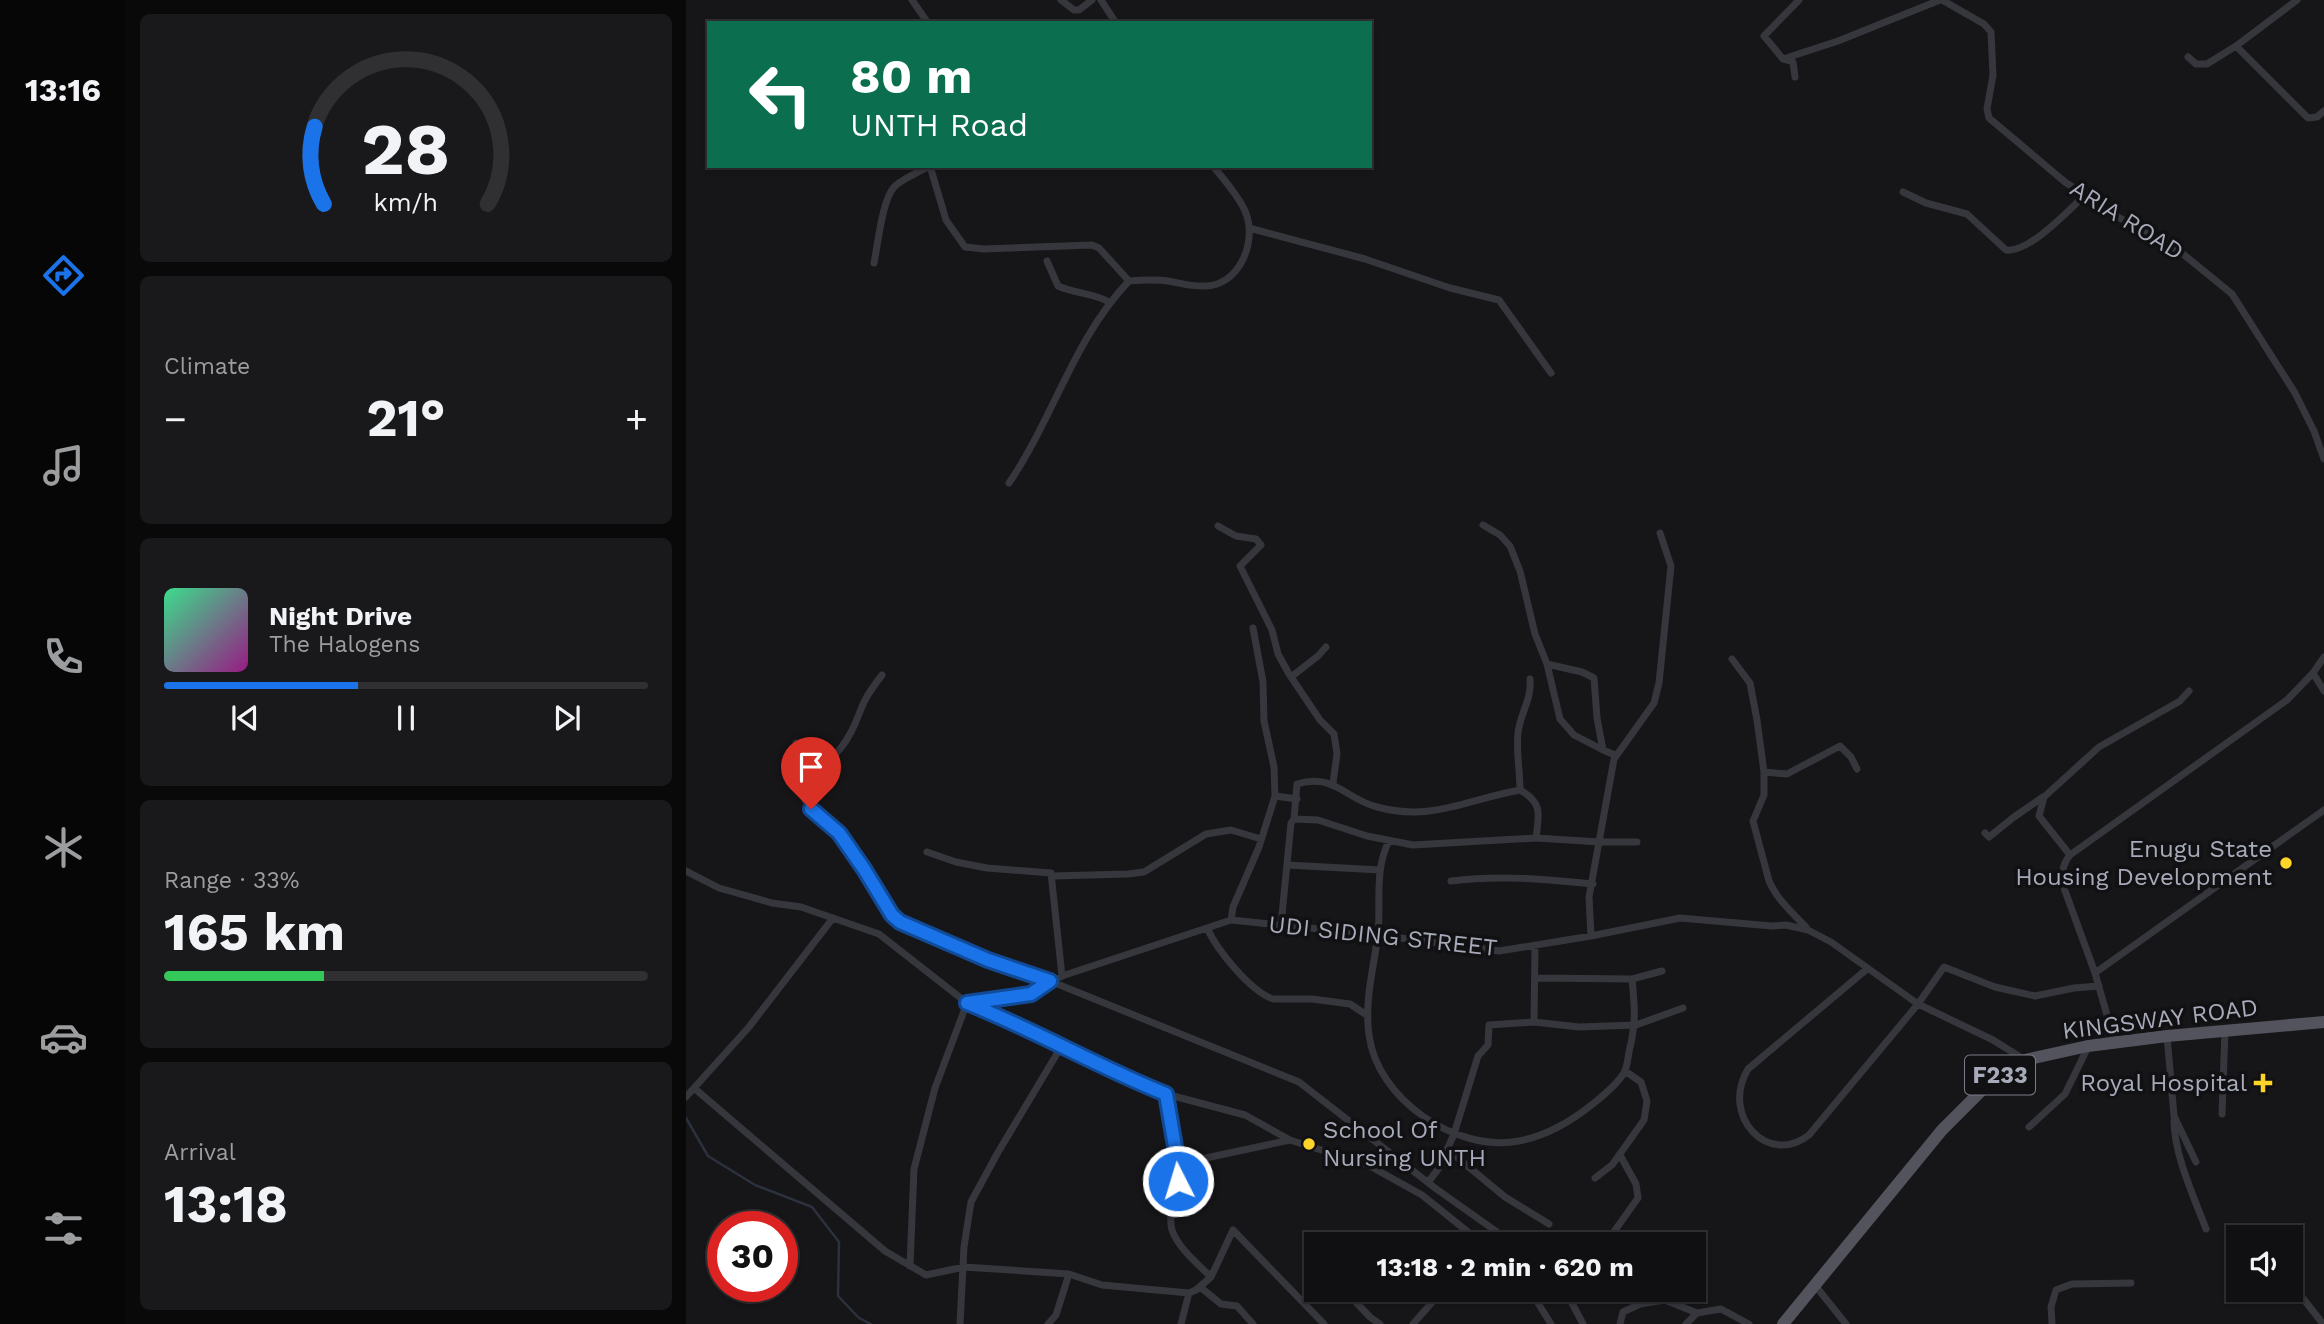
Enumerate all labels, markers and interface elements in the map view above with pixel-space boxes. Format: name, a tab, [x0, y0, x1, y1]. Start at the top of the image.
text: 80 m	[850, 47, 972, 105]
icon: left	[735, 49, 826, 140]
text: 13:16	[25, 71, 101, 109]
text: 28	[361, 106, 451, 192]
text: UNTH Road	[850, 106, 1028, 144]
street label: ARIA ROAD	[2065, 174, 2189, 266]
text: km/h	[374, 188, 438, 217]
icon: directions	[39, 251, 88, 300]
text: Climate	[164, 353, 250, 380]
text: 21°	[366, 388, 446, 449]
text: −	[164, 397, 187, 441]
text: +	[625, 397, 648, 441]
icon: music	[39, 441, 88, 490]
text: Night Drive	[269, 601, 412, 631]
text: The Halogens	[269, 631, 420, 658]
icon: phone	[39, 632, 88, 681]
icon: previous	[226, 699, 264, 737]
icon: pause	[387, 699, 425, 737]
icon: next	[548, 699, 586, 737]
pin	[781, 737, 841, 809]
icon: arrive	[792, 748, 830, 786]
icon: climate	[39, 823, 88, 872]
place label: Enugu State Housing Development	[2015, 835, 2272, 891]
marker: Enugu State Housing Development	[2278, 855, 2294, 871]
text: Range · 33%	[164, 867, 299, 894]
text: 165 km	[164, 902, 345, 963]
street label: UDI SIDING STREET	[1267, 910, 1499, 962]
street label: KINGSWAY ROAD	[2061, 993, 2259, 1045]
icon: car	[39, 1013, 88, 1062]
road number: F233	[1965, 1056, 2035, 1094]
place label: Royal Hospital	[2080, 1069, 2248, 1097]
marker: Royal Hospital	[2253, 1073, 2273, 1093]
place label: School Of Nursing UNTH	[1323, 1116, 1486, 1172]
marker: School Of Nursing UNTH	[1301, 1136, 1317, 1152]
text: Arrival	[164, 1139, 236, 1166]
position arrow	[1141, 1144, 1215, 1218]
text: 13:18	[164, 1174, 288, 1235]
icon: filters	[39, 1204, 88, 1253]
speed limit sign: 30	[707, 1211, 798, 1302]
map controls	[2226, 1225, 2303, 1302]
button: sound	[2226, 1225, 2303, 1302]
text: 13:18 · 2 min · 620 m	[1376, 1252, 1634, 1282]

